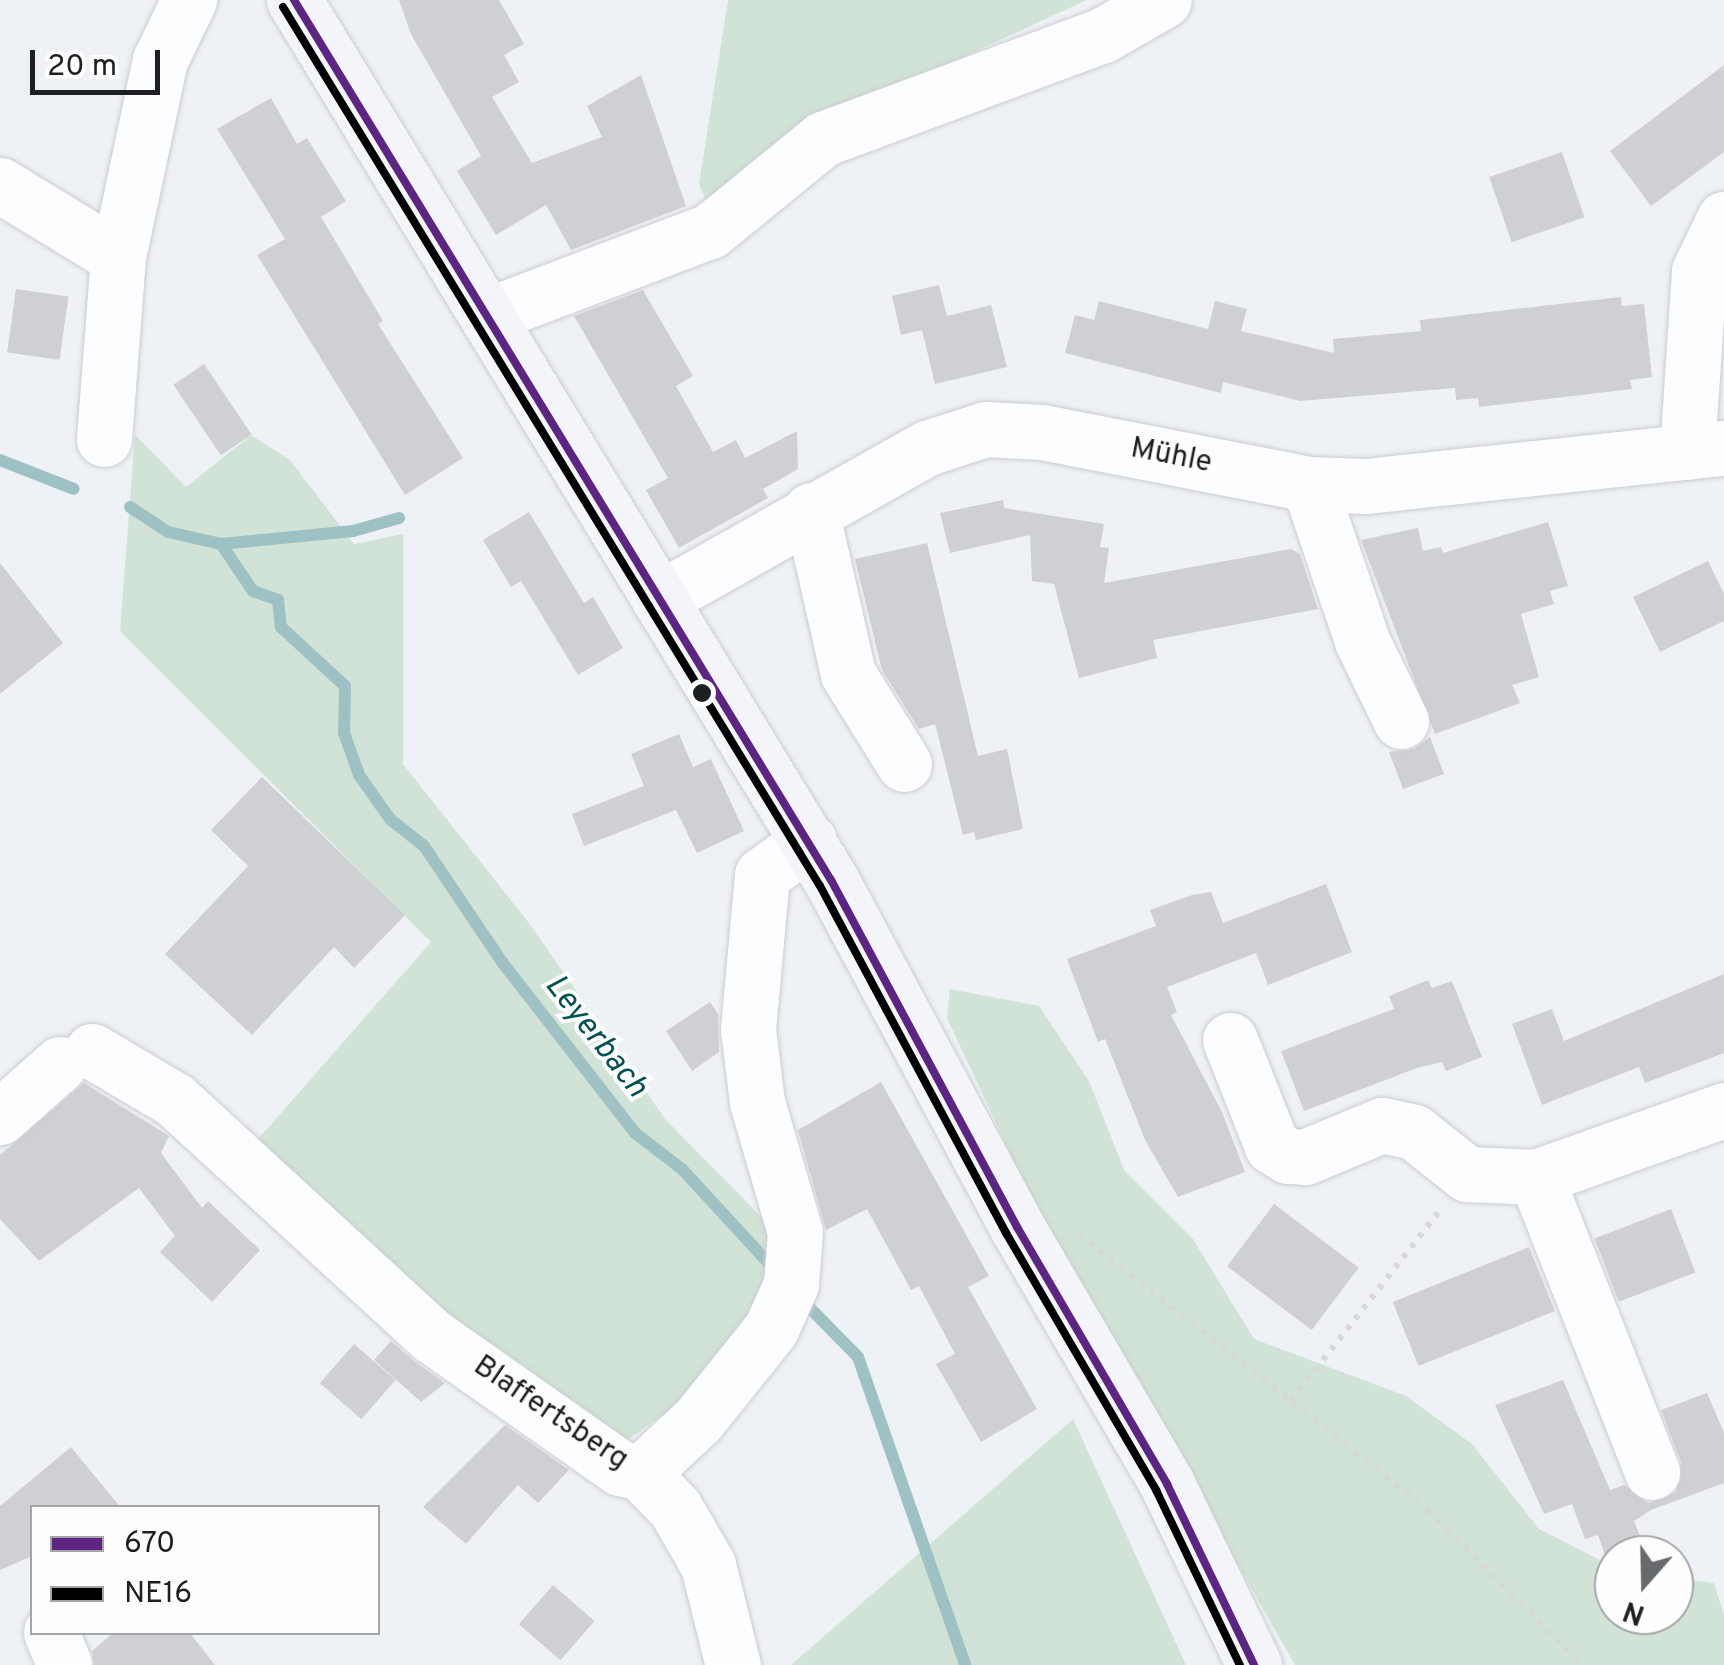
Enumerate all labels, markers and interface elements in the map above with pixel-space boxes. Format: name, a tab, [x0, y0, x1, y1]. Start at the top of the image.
scale bar	[35, 30, 165, 92]
text: 20 m	[47, 49, 117, 86]
street label: Mühle	[1127, 432, 1215, 482]
unlabelled marker	[692, 683, 712, 703]
water label: Leyerbach	[535, 968, 655, 1106]
street label: Blaffertsberg	[466, 1349, 634, 1479]
legend	[30, 1505, 380, 1635]
text: 670	[124, 1526, 175, 1563]
north arrow	[1594, 1535, 1694, 1635]
text: NE16	[124, 1576, 192, 1613]
text: N	[1619, 1591, 1650, 1632]

